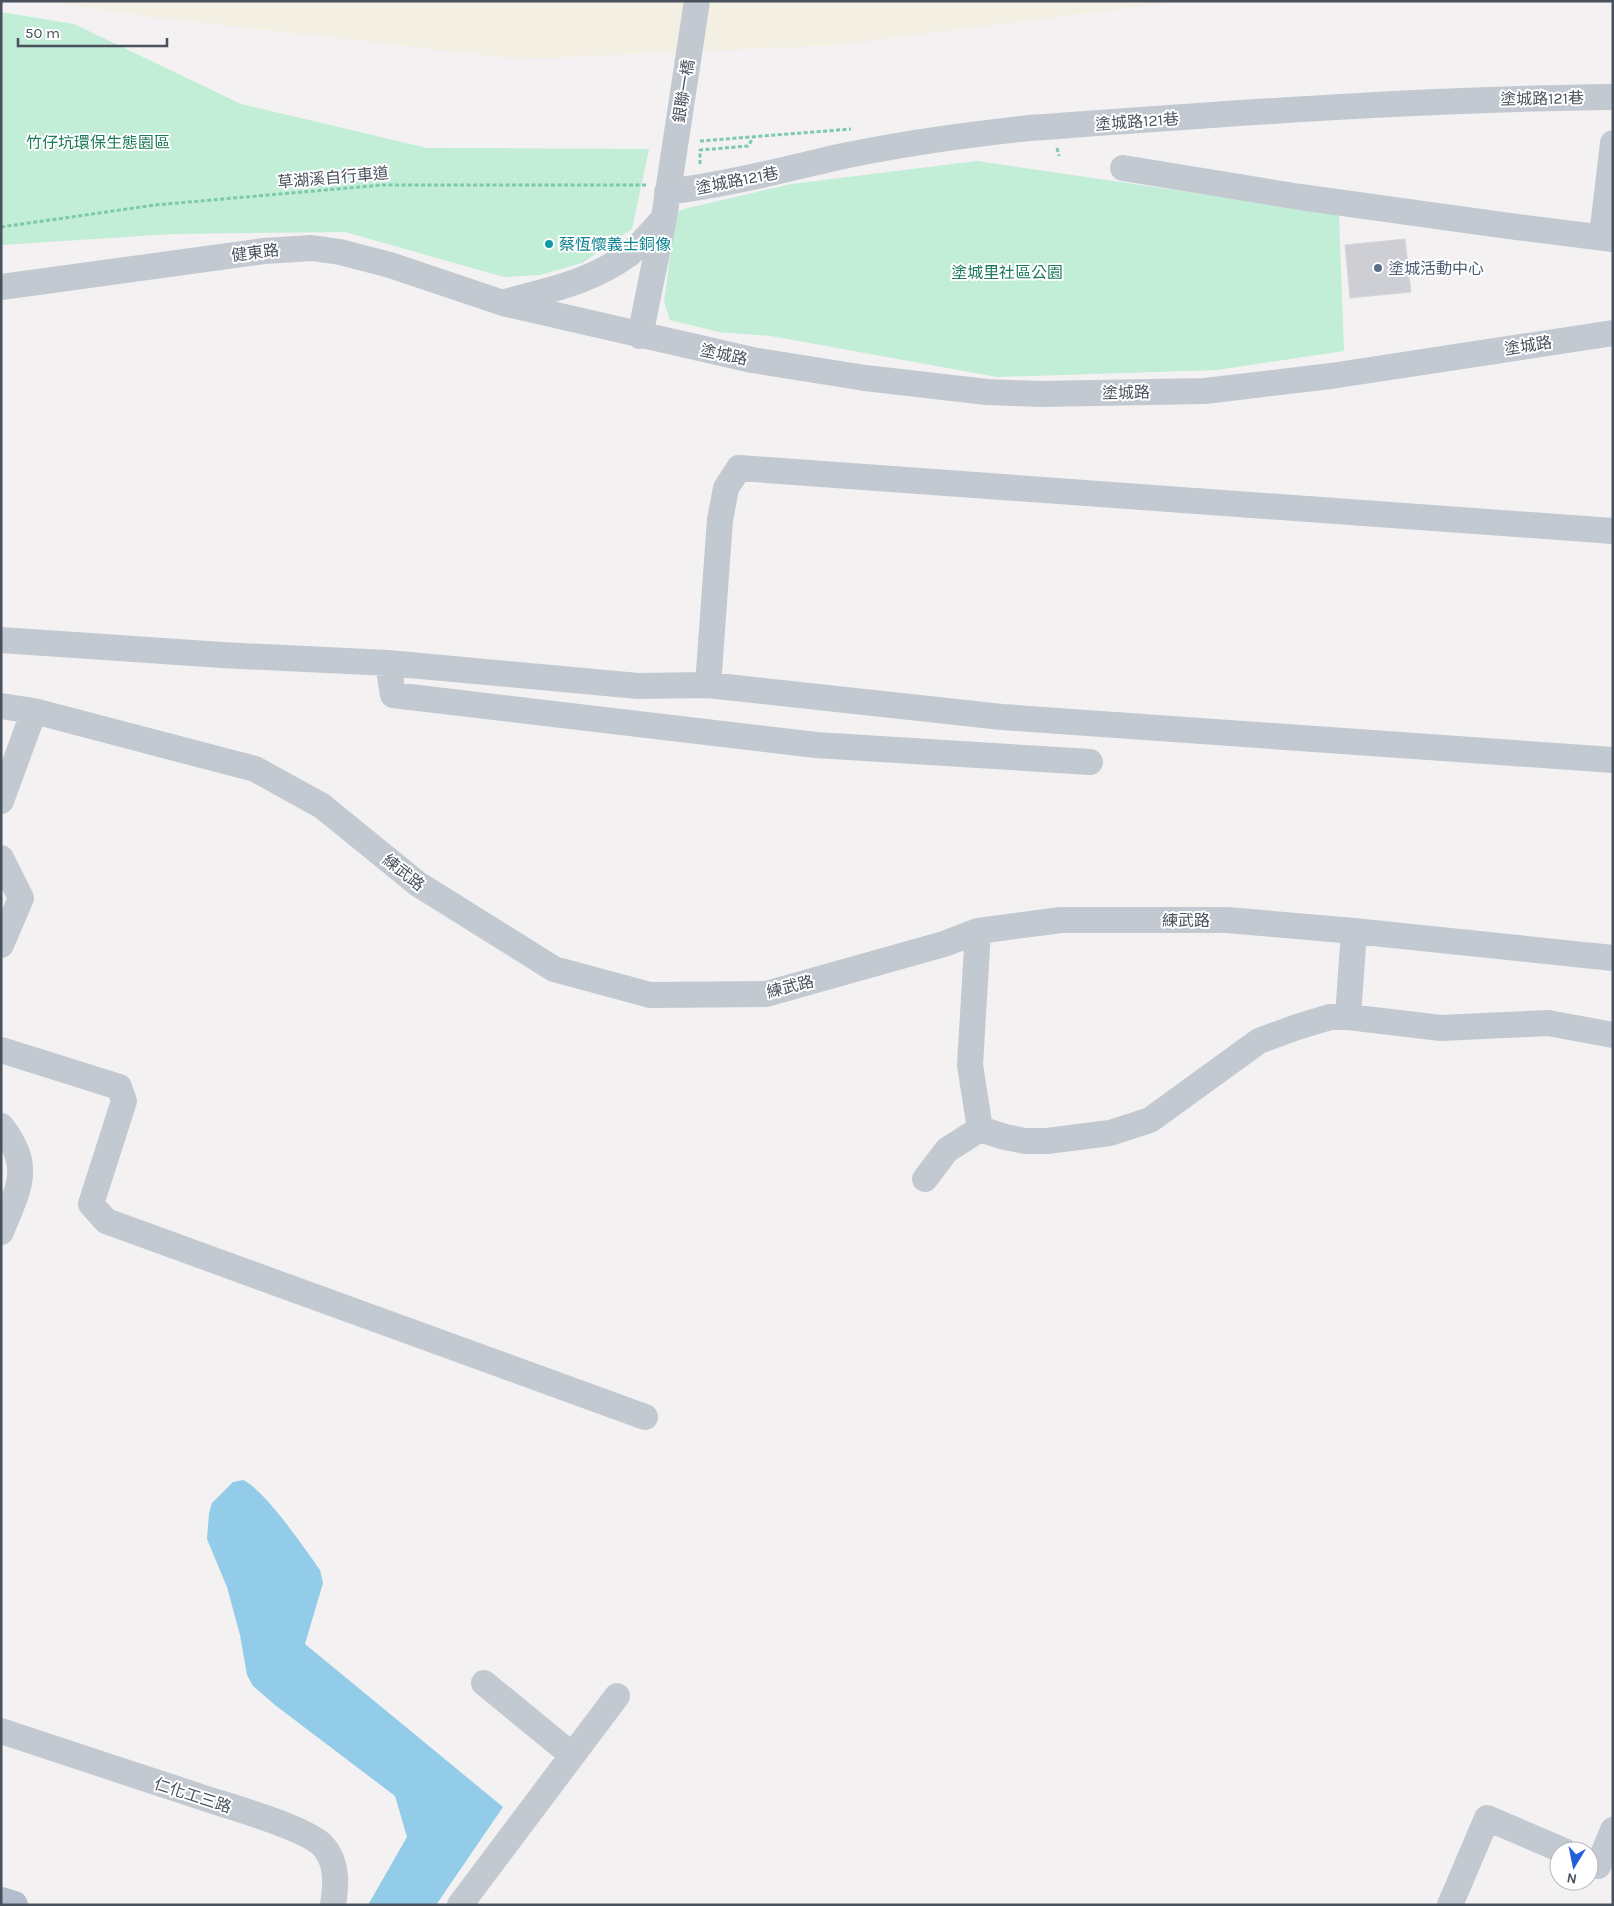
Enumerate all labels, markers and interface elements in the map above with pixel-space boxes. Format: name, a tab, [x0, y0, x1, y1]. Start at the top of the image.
scale bar	[18, 15, 166, 47]
text: 50 m	[25, 24, 60, 42]
street label: 銀聯一橋	[669, 58, 698, 124]
street label: 塗城路121巷	[1500, 88, 1584, 109]
street label: 塗城路121巷	[1095, 109, 1180, 134]
park label: 竹仔坑環保生態園區	[26, 133, 170, 152]
street label: 草湖溪自行車道	[276, 163, 390, 192]
street label: 塗城路121巷	[694, 163, 780, 198]
place label: 蔡恆懷義士銅像	[559, 235, 671, 254]
marker: 蔡恆懷義士銅像	[543, 238, 555, 250]
street label: 健東路	[230, 240, 280, 265]
place label: 塗城活動中心	[1388, 259, 1484, 278]
marker: 塗城活動中心	[1372, 262, 1384, 274]
park label: 塗城里社區公園	[951, 263, 1063, 282]
street label: 塗城路	[1503, 332, 1553, 359]
street label: 塗城路	[698, 340, 749, 369]
street label: 塗城路	[1102, 383, 1150, 402]
street label: 練武路	[379, 850, 428, 895]
street label: 練武路	[1162, 911, 1210, 930]
street label: 練武路	[765, 971, 816, 1002]
street label: 仁化工三路	[152, 1774, 234, 1817]
north arrow	[1549, 1841, 1599, 1891]
text: N	[1565, 1869, 1578, 1888]

